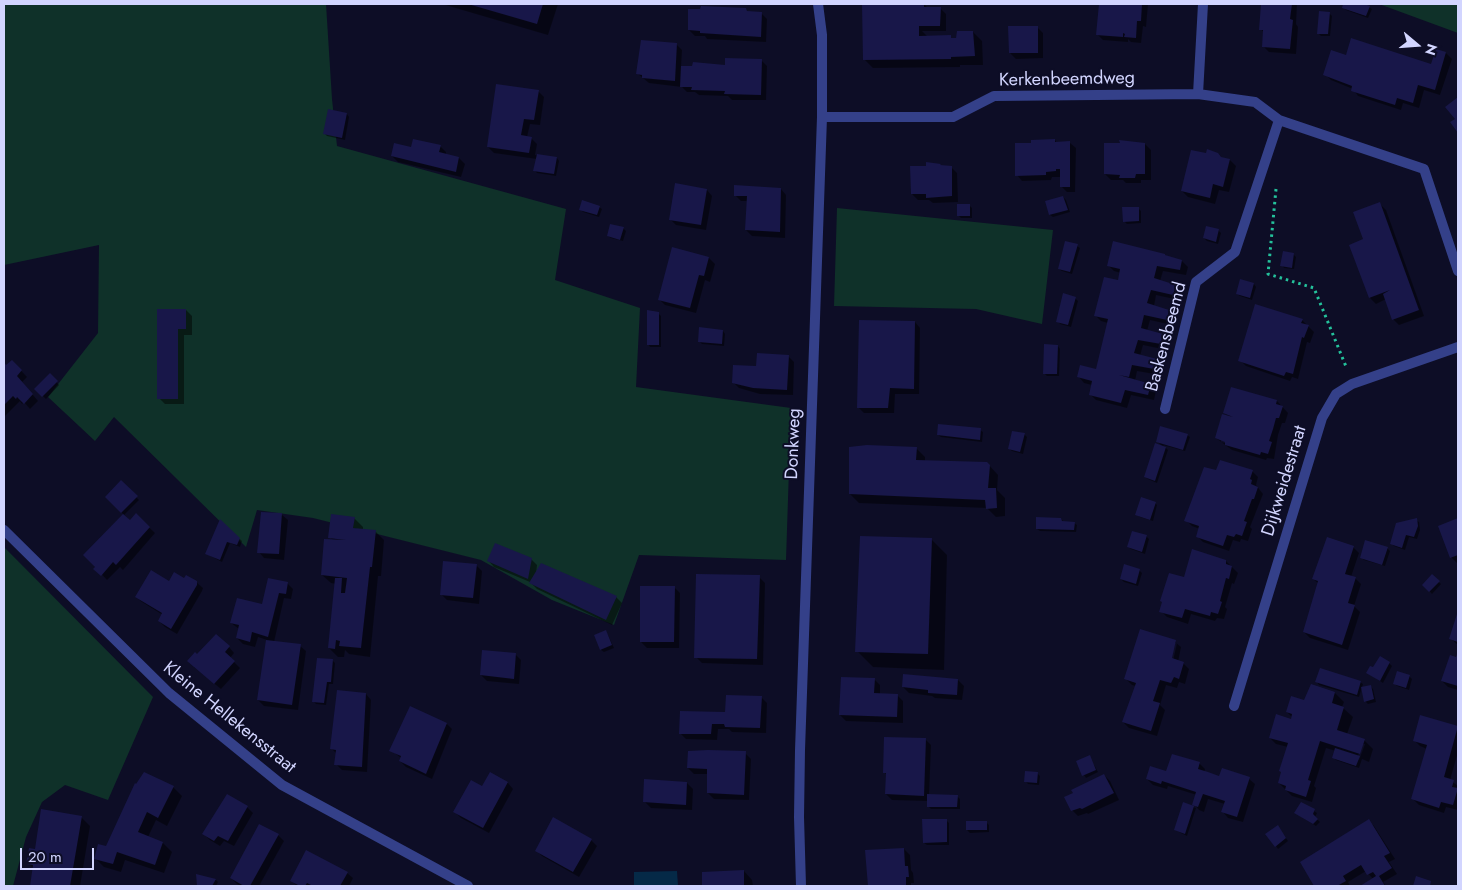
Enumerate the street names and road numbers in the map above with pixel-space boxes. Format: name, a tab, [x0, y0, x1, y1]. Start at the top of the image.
street label: Kerkenbeemdweg	[999, 68, 1135, 92]
street label: Baskensbeemd	[1142, 280, 1192, 394]
street label: Donkweg	[782, 408, 806, 480]
street label: Dijkweidestraat	[1258, 423, 1312, 539]
street label: Kleine Hellekensstraat	[158, 658, 300, 778]

